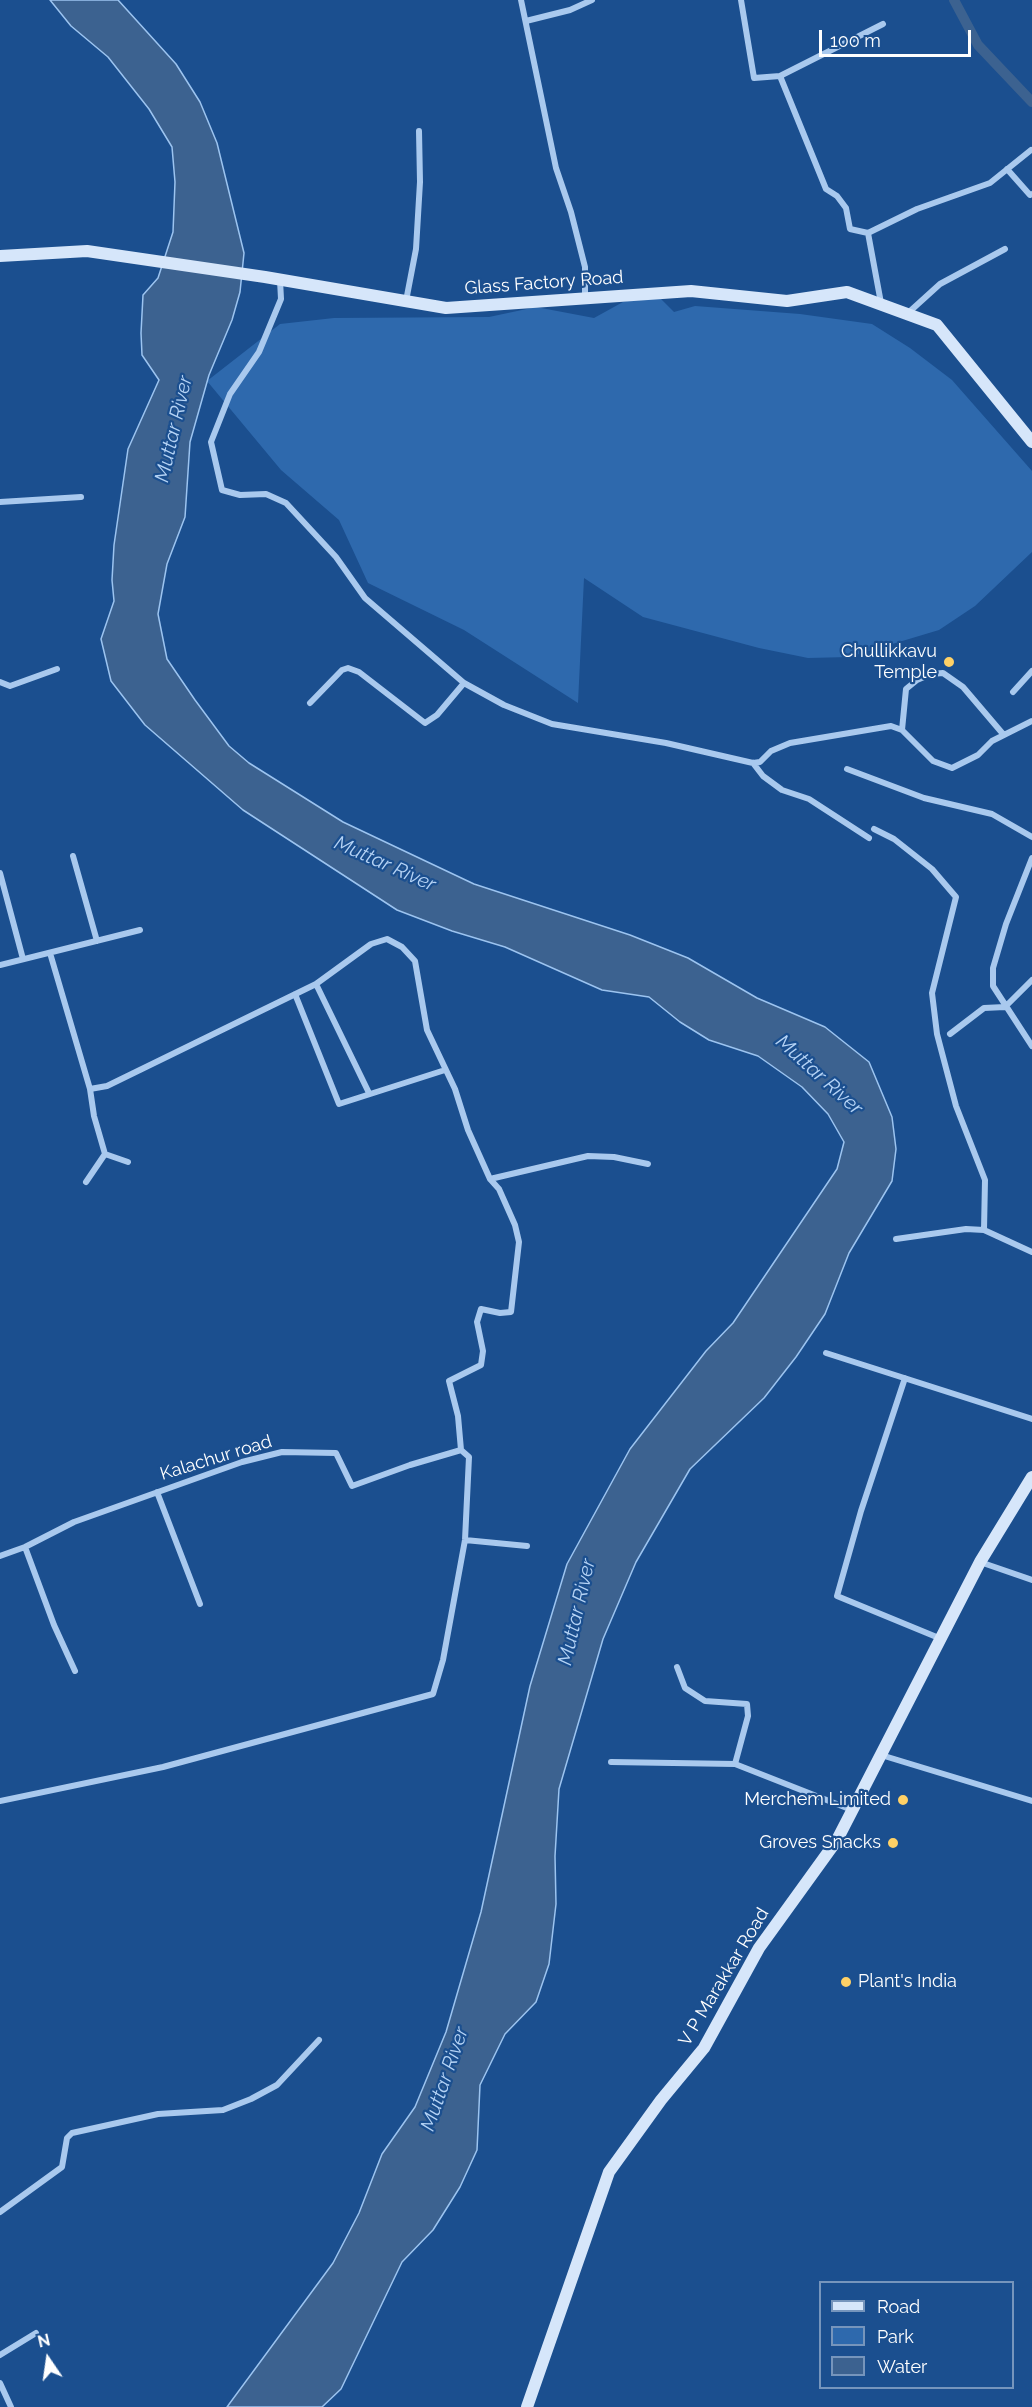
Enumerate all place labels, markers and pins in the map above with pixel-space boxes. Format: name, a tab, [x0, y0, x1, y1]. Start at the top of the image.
place label: Chullikkavu Temple	[841, 641, 937, 684]
marker: Chullikkavu Temple	[942, 655, 956, 669]
place label: Merchem Limited	[744, 1789, 891, 1811]
marker: Merchem Limited	[896, 1793, 910, 1807]
place label: Groves Snacks	[759, 1832, 881, 1854]
marker: Groves Snacks	[886, 1836, 900, 1850]
place label: Plant's India	[858, 1971, 957, 1993]
marker: Plant's India	[839, 1975, 853, 1989]

